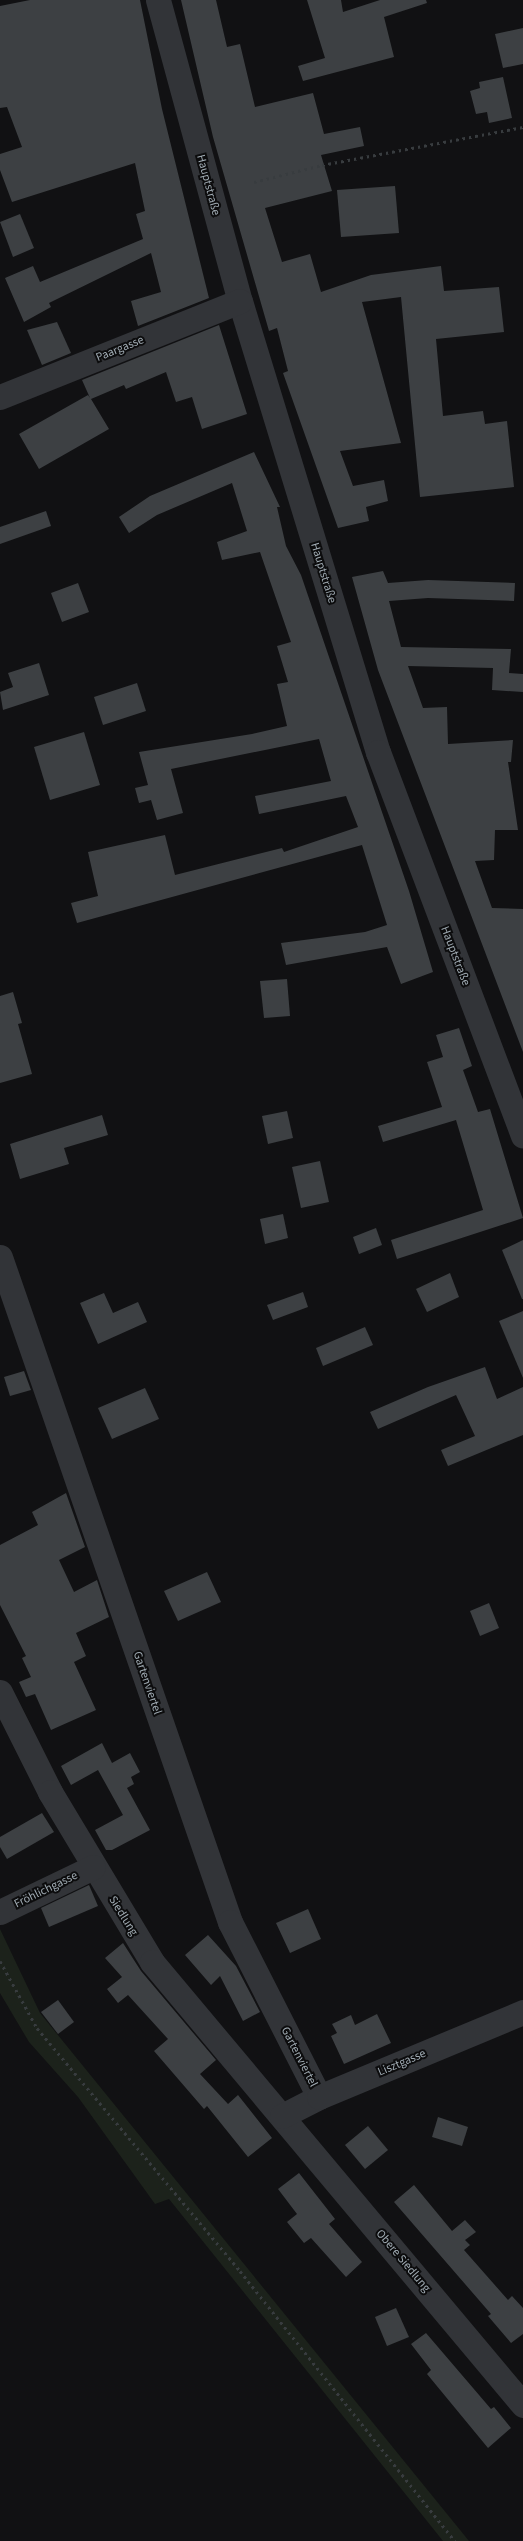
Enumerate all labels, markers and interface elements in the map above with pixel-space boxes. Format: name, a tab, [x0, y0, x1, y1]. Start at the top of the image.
street label: Hauptstraße	[193, 153, 223, 217]
street label: Paargasse	[94, 333, 146, 365]
street label: Hauptstraße	[307, 541, 339, 605]
street label: Hauptstraße	[437, 924, 473, 988]
street label: Gartenviertel	[130, 1650, 164, 1716]
street label: Fröhlichgasse	[12, 1868, 80, 1912]
street label: Siedlung	[105, 1893, 141, 1939]
street label: Gartenviertel	[278, 2025, 320, 2089]
street label: Lisztgasse	[376, 2046, 428, 2080]
street label: Obere Siedlung	[373, 2227, 433, 2295]

